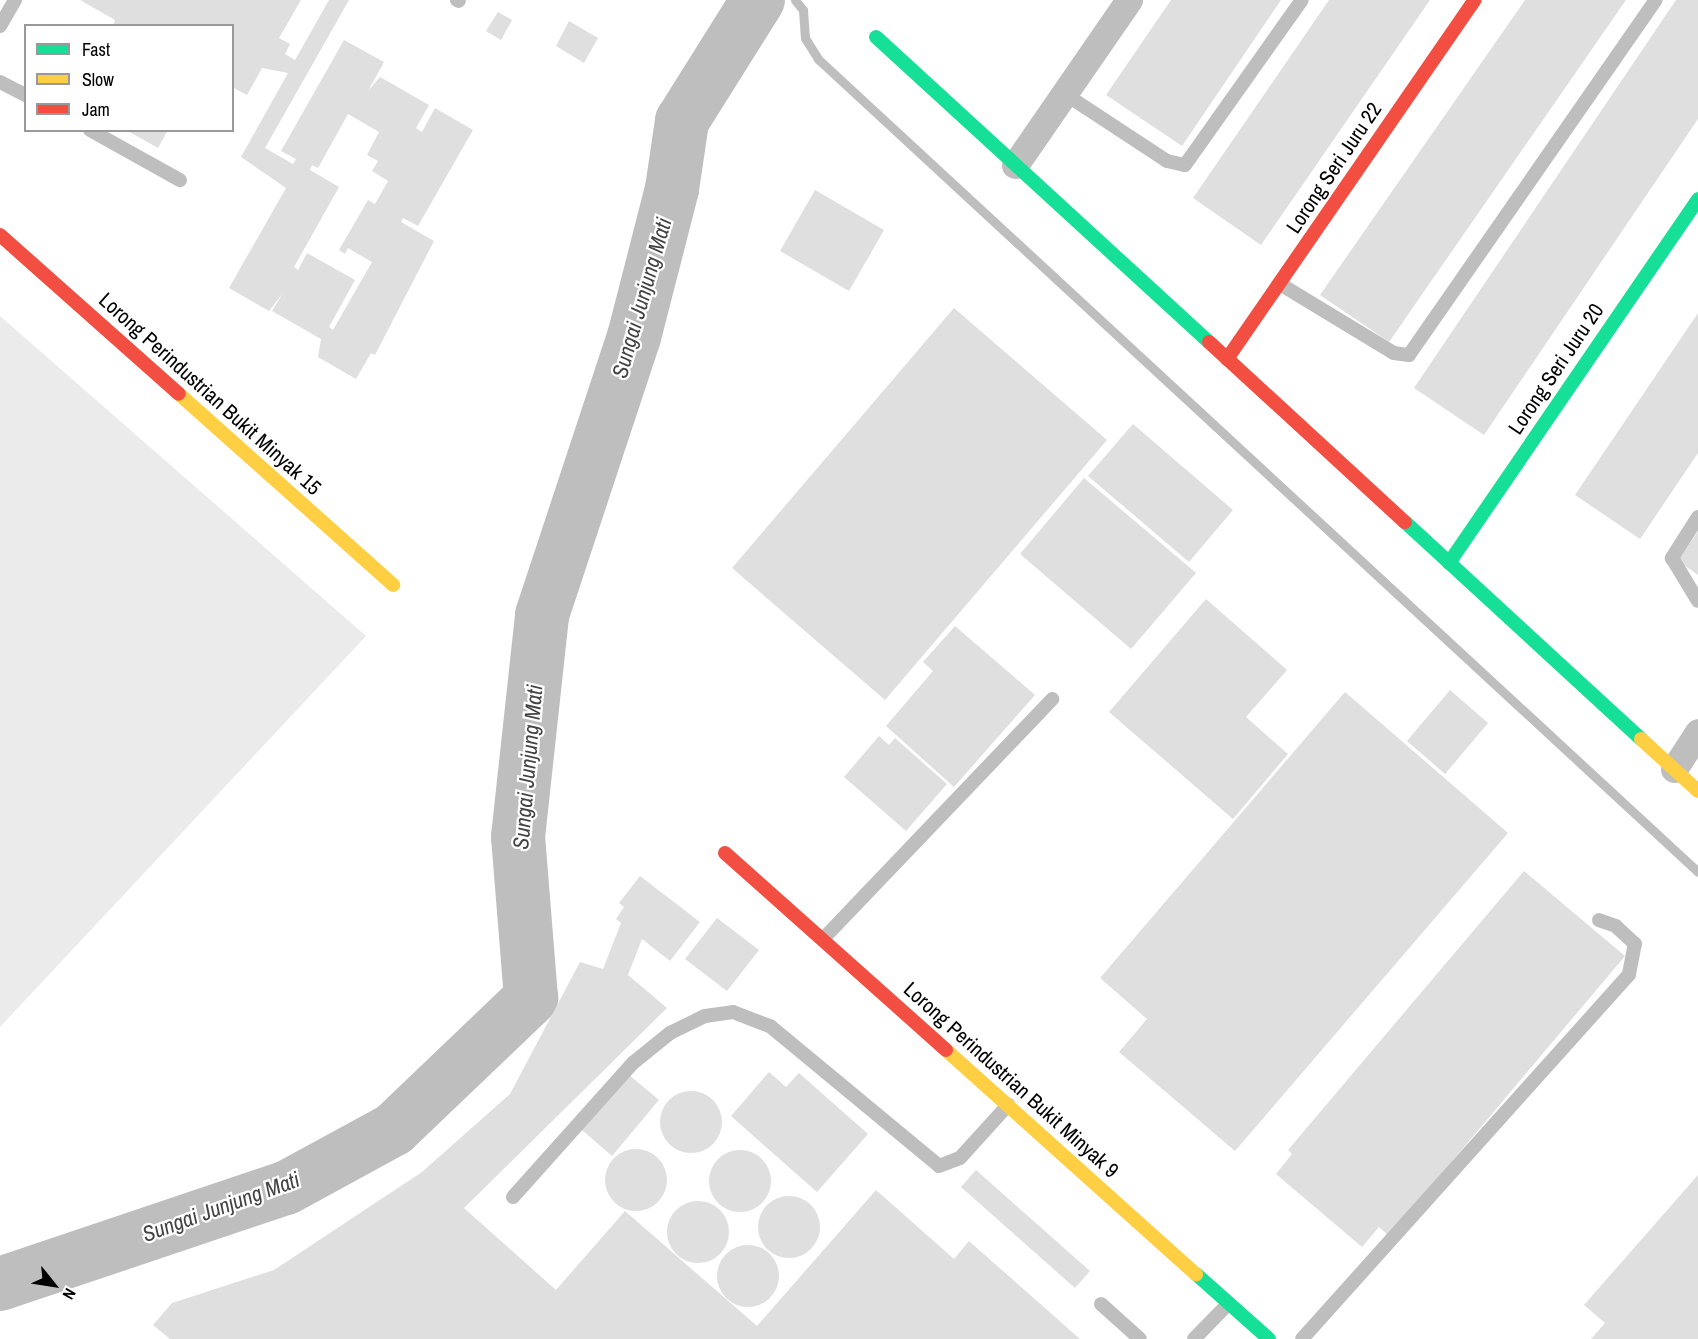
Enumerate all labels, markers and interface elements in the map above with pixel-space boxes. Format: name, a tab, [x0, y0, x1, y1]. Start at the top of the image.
legend	[24, 24, 234, 132]
text: Fast	[82, 37, 110, 62]
text: Slow	[82, 67, 114, 92]
text: Jam	[82, 97, 110, 122]
street label: Lorong Seri Juru 22	[1281, 98, 1387, 238]
water label: Sungai Junjung Mati	[607, 215, 677, 381]
street label: Lorong Perindustrian Bukit Minyak 15	[94, 288, 326, 500]
street label: Lorong Seri Juru 20	[1503, 299, 1609, 439]
water label: Sungai Junjung Mati	[508, 683, 548, 851]
street label: Lorong Perindustrian Bukit Minyak 9	[898, 977, 1124, 1183]
water label: Sungai Junjung Mati	[139, 1166, 303, 1248]
north arrow	[24, 1255, 84, 1315]
text: N	[58, 1284, 81, 1304]

